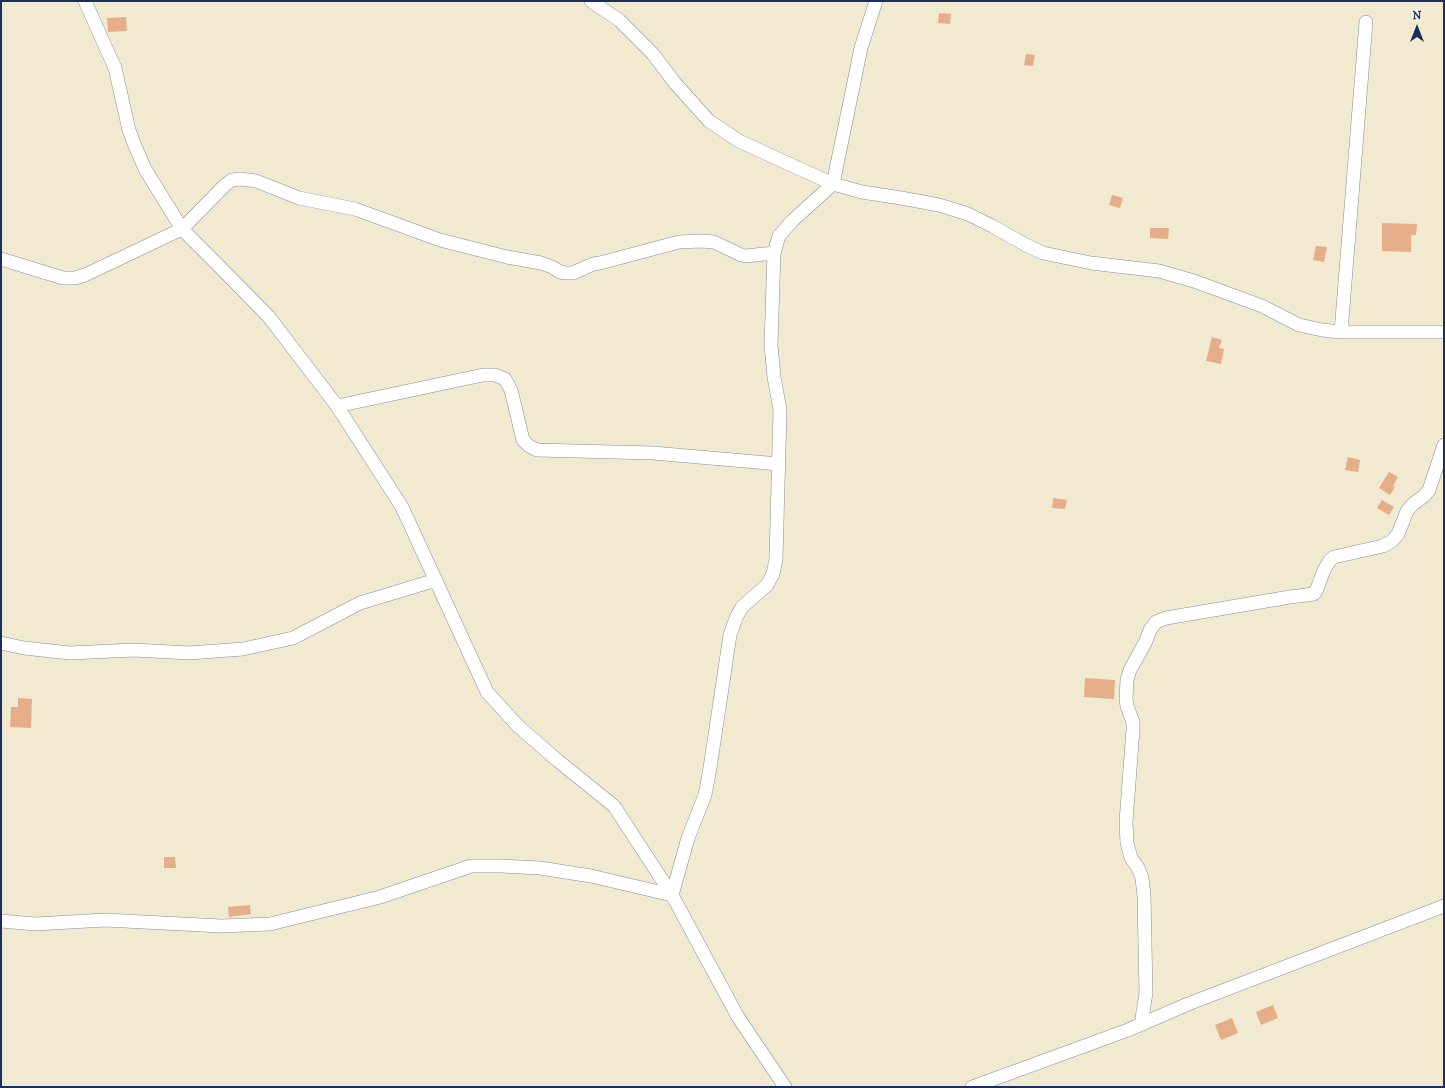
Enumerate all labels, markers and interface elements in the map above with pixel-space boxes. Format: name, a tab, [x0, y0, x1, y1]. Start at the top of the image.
north arrow	[1397, 8, 1437, 48]
text: N	[1412, 9, 1422, 23]

